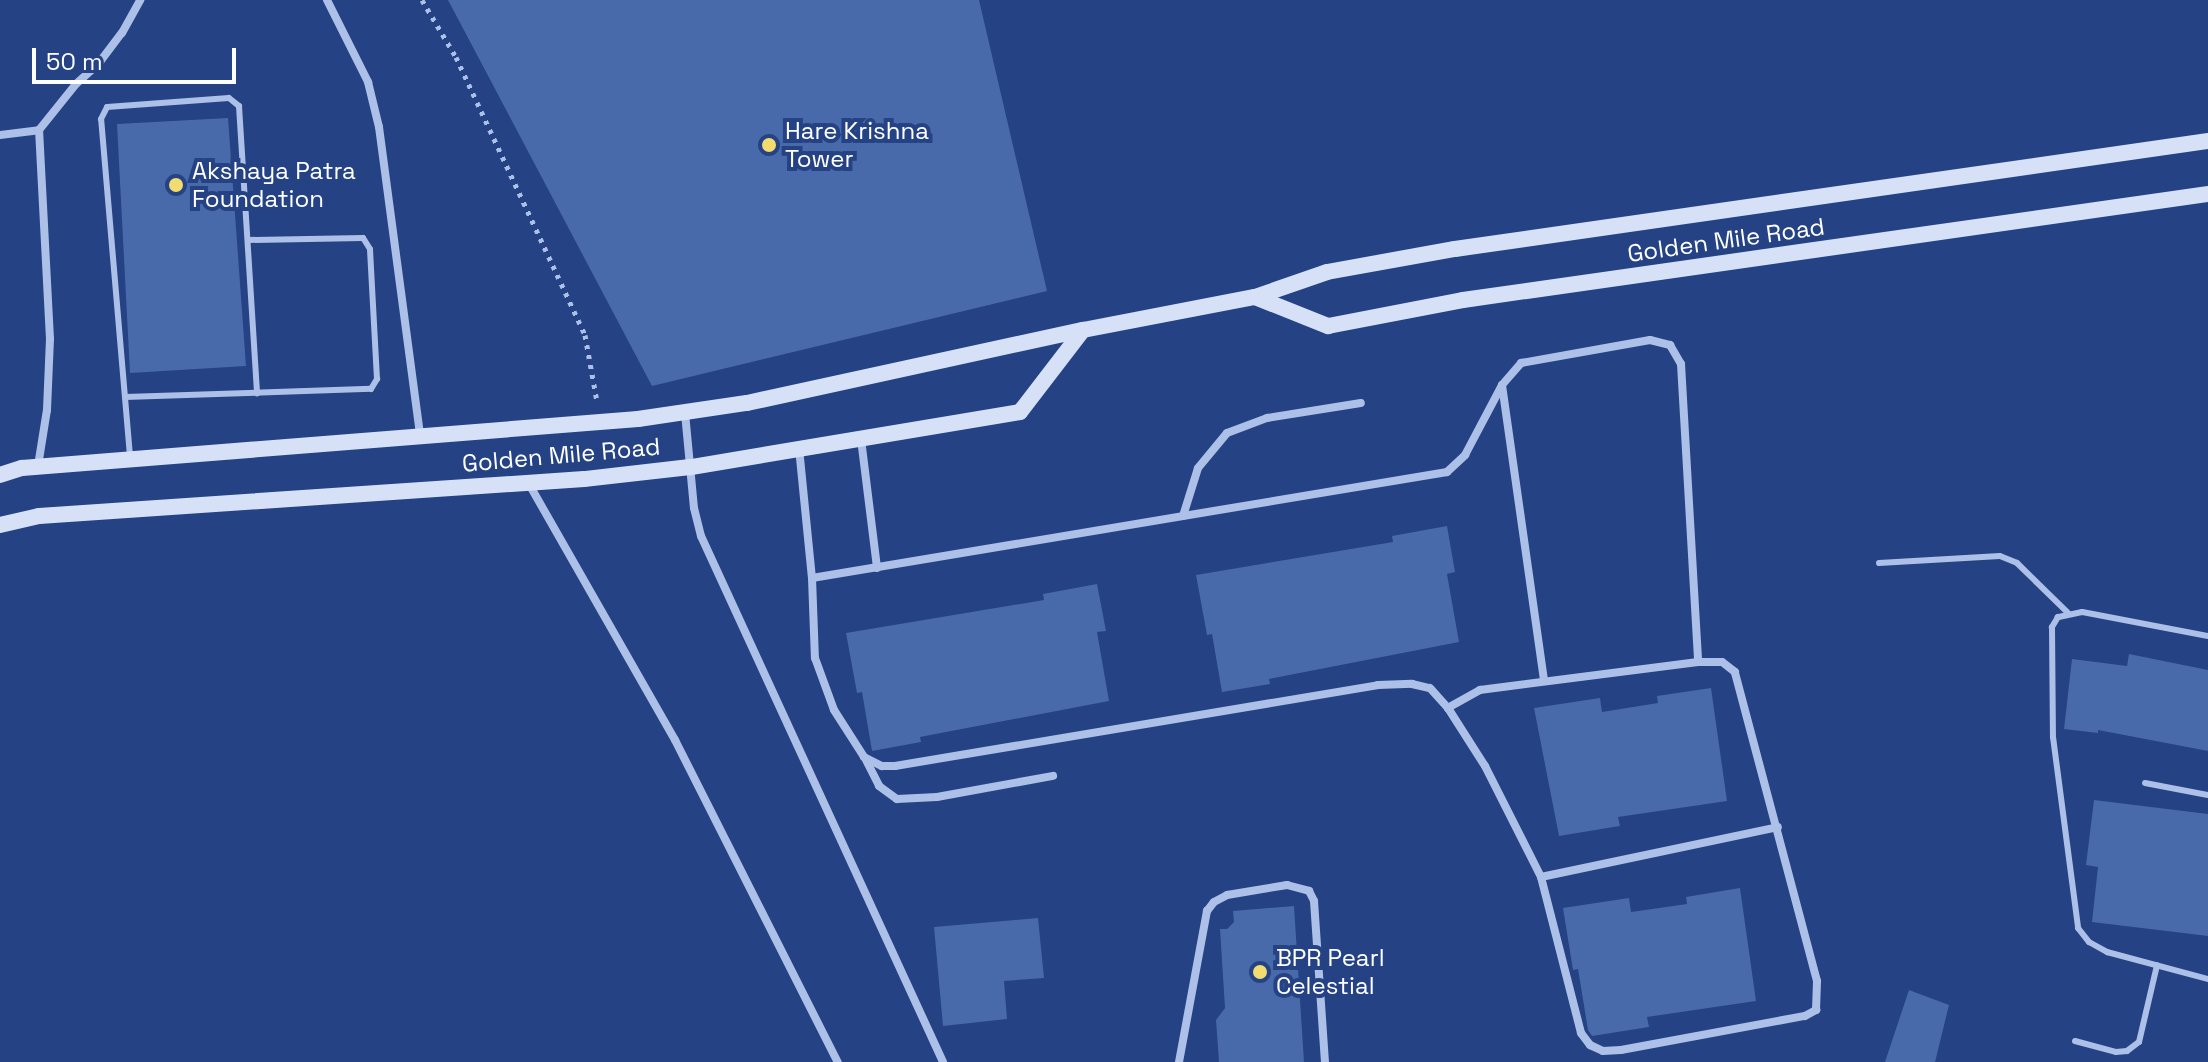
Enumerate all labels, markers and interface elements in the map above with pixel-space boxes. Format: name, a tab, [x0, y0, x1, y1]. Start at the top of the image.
scale bar	[36, 32, 240, 82]
text: 50 m	[46, 46, 103, 77]
place label: Hare Krishna Tower	[785, 117, 929, 173]
marker: Hare Krishna Tower	[760, 136, 778, 154]
place label: Akshaya Patra Foundation	[192, 157, 356, 213]
marker: Akshaya Patra Foundation	[167, 176, 185, 194]
street label: Golden Mile Road	[1626, 212, 1826, 268]
street label: Golden Mile Road	[461, 432, 661, 478]
place label: BPR Pearl Celestial	[1276, 944, 1385, 1000]
marker: BPR Pearl Celestial	[1251, 963, 1269, 981]

